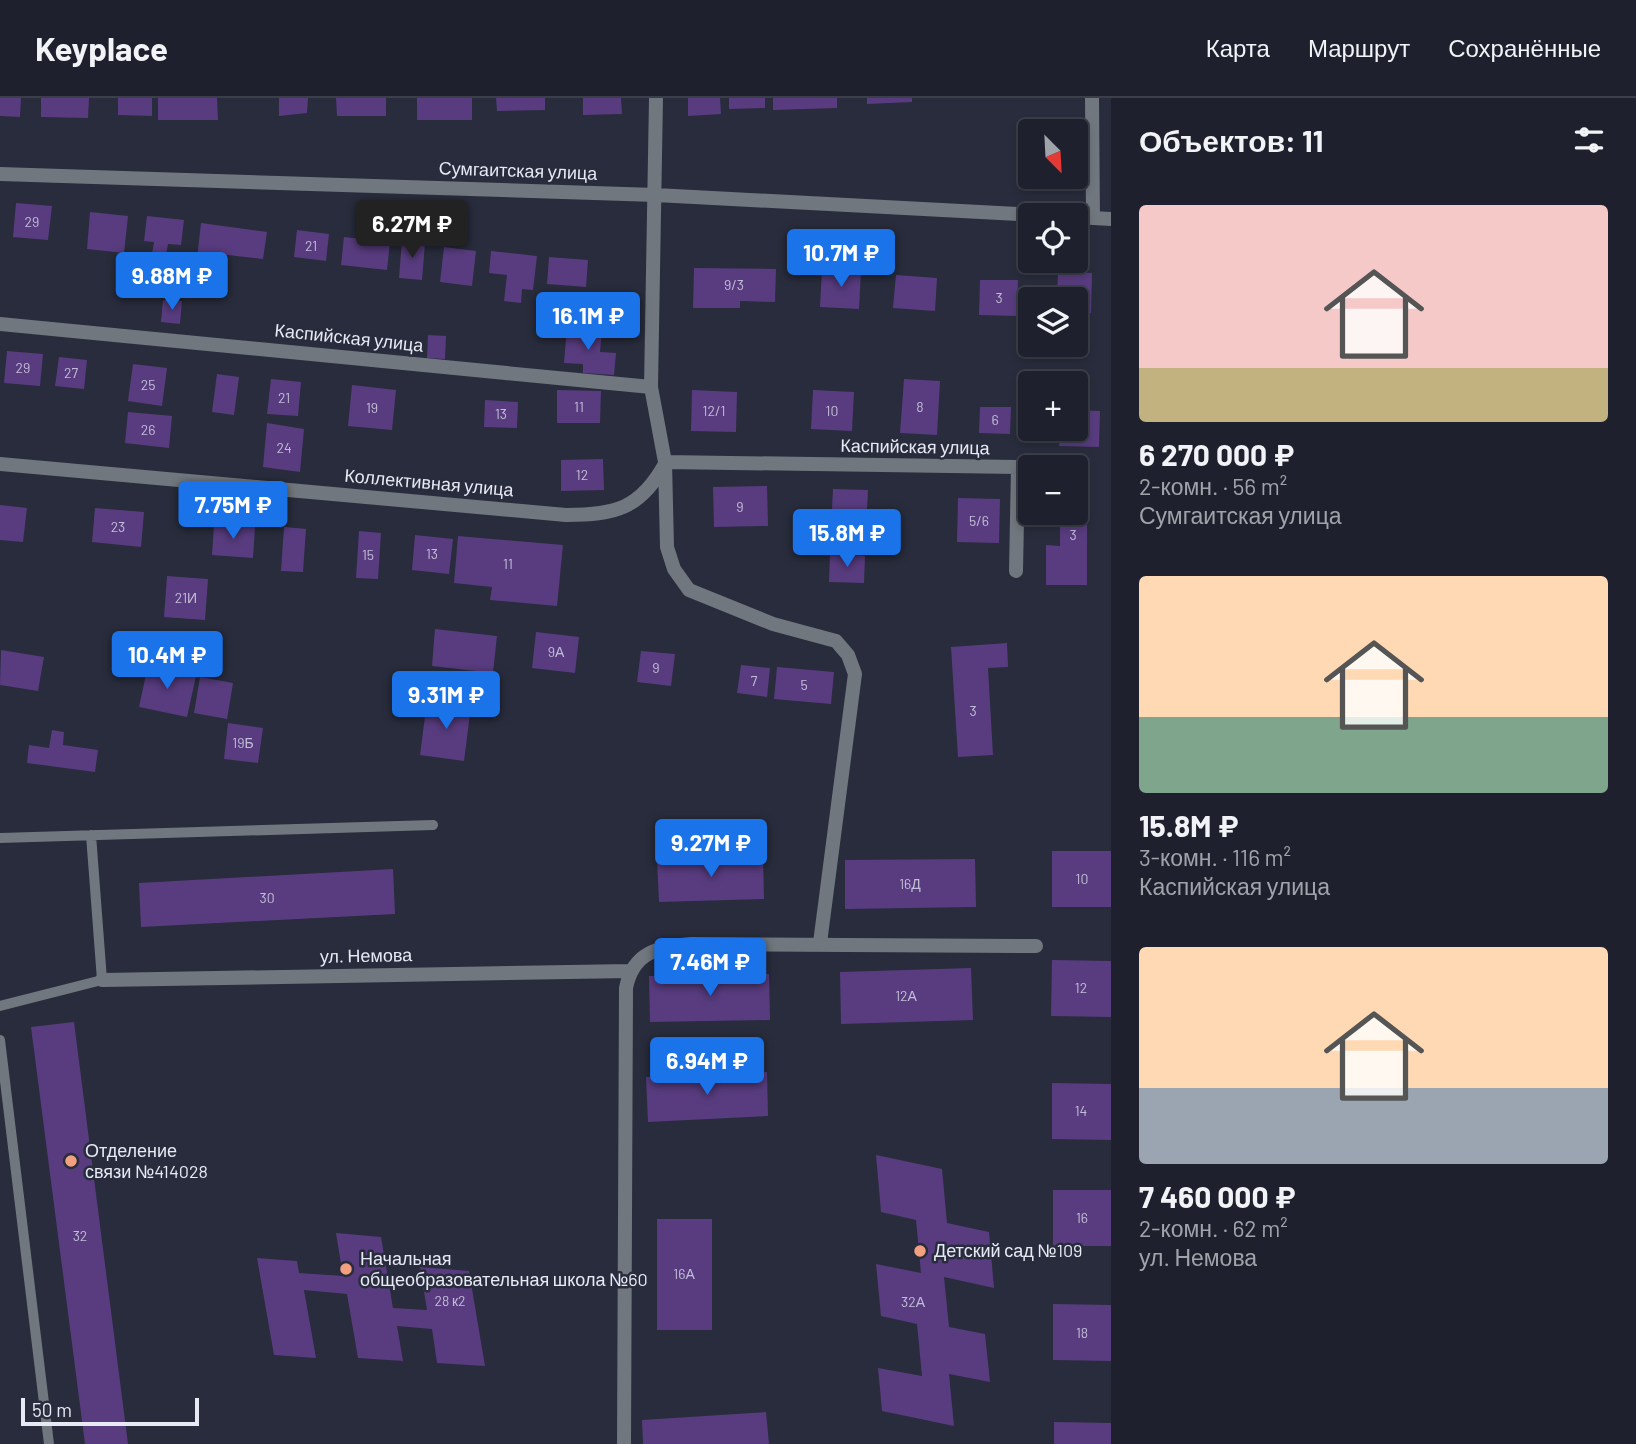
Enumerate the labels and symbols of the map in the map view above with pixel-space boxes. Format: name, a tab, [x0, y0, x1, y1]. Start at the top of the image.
north arrow	[1018, 119, 1088, 189]
street label: Сумгаитская улица	[438, 156, 599, 184]
pin: 6.27M ₽	[347, 200, 477, 260]
house number: 29	[25, 213, 39, 230]
pin: 10.7M ₽	[776, 230, 906, 289]
house number: 21	[305, 237, 317, 254]
pin: 9.88M ₽	[107, 252, 237, 312]
house number: 9/3	[724, 276, 744, 293]
house number: 3	[995, 289, 1003, 306]
pin: 16.1M ₽	[523, 292, 653, 352]
street label: Каспийская улица	[274, 318, 426, 356]
house number: 29	[16, 359, 30, 376]
house number: 27	[64, 364, 78, 381]
house number: 25	[141, 376, 155, 393]
house number: 21	[278, 389, 290, 406]
house number: 11	[574, 398, 584, 415]
house number: 8	[916, 398, 924, 415]
house number: 19	[366, 399, 378, 416]
house number: 12/1	[703, 402, 725, 419]
house number: 10	[826, 402, 838, 419]
house number: 13	[495, 405, 507, 422]
house number: 6	[991, 411, 999, 428]
house number: 26	[141, 421, 155, 438]
street label: Каспийская улица	[840, 434, 991, 458]
house number: 24	[276, 439, 292, 456]
street label: Коллективная улица	[344, 464, 516, 500]
house number: 12	[576, 466, 588, 483]
pin: 7.75M ₽	[168, 482, 298, 541]
house number: 9	[736, 498, 744, 515]
pin: 15.8M ₽	[782, 510, 912, 569]
house number: 5/6	[969, 512, 989, 529]
house number: 23	[111, 518, 125, 535]
house number: 3	[1069, 526, 1077, 543]
house number: 13	[426, 545, 438, 562]
house number: 15	[362, 546, 374, 563]
house number: 11	[503, 555, 513, 572]
house number: 21И	[175, 589, 197, 606]
pin: 10.4M ₽	[102, 632, 232, 691]
house number: 9А	[548, 643, 565, 660]
house number: 9	[652, 659, 660, 676]
pin: 9.31M ₽	[381, 672, 511, 731]
house number: 7	[751, 672, 758, 689]
house number: 5	[800, 676, 808, 693]
house number: 3	[969, 702, 977, 719]
house number: 19Б	[232, 734, 254, 751]
pin: 9.27M ₽	[646, 820, 776, 879]
house number: 10	[1076, 870, 1088, 887]
house number: 16Д	[899, 875, 921, 892]
house number: 30	[259, 889, 275, 906]
pin: 7.46M ₽	[645, 939, 775, 998]
street label: ул. Немова	[320, 943, 413, 967]
house number: 12	[1075, 979, 1087, 996]
house number: 12А	[895, 987, 918, 1004]
pin: 6.94M ₽	[642, 1038, 772, 1097]
house number: 14	[1075, 1102, 1087, 1119]
place label: Отделение связи №414028	[85, 1139, 208, 1182]
marker: Отделение связи №414028	[63, 1153, 79, 1169]
house number: 16	[1076, 1209, 1088, 1226]
house number: 32	[73, 1227, 87, 1244]
place label: Детский сад №109	[934, 1239, 1083, 1261]
marker: Детский сад №109	[912, 1243, 928, 1259]
place label: Начальная общеобразовательная школа №60	[360, 1247, 648, 1290]
marker: Начальная общеобразовательная школа №60	[338, 1261, 354, 1277]
house number: 16А	[673, 1265, 695, 1282]
house number: 28 к2	[434, 1292, 466, 1309]
house number: 32А	[901, 1293, 926, 1310]
house number: 18	[1076, 1324, 1088, 1341]
scale bar	[21, 1395, 200, 1427]

